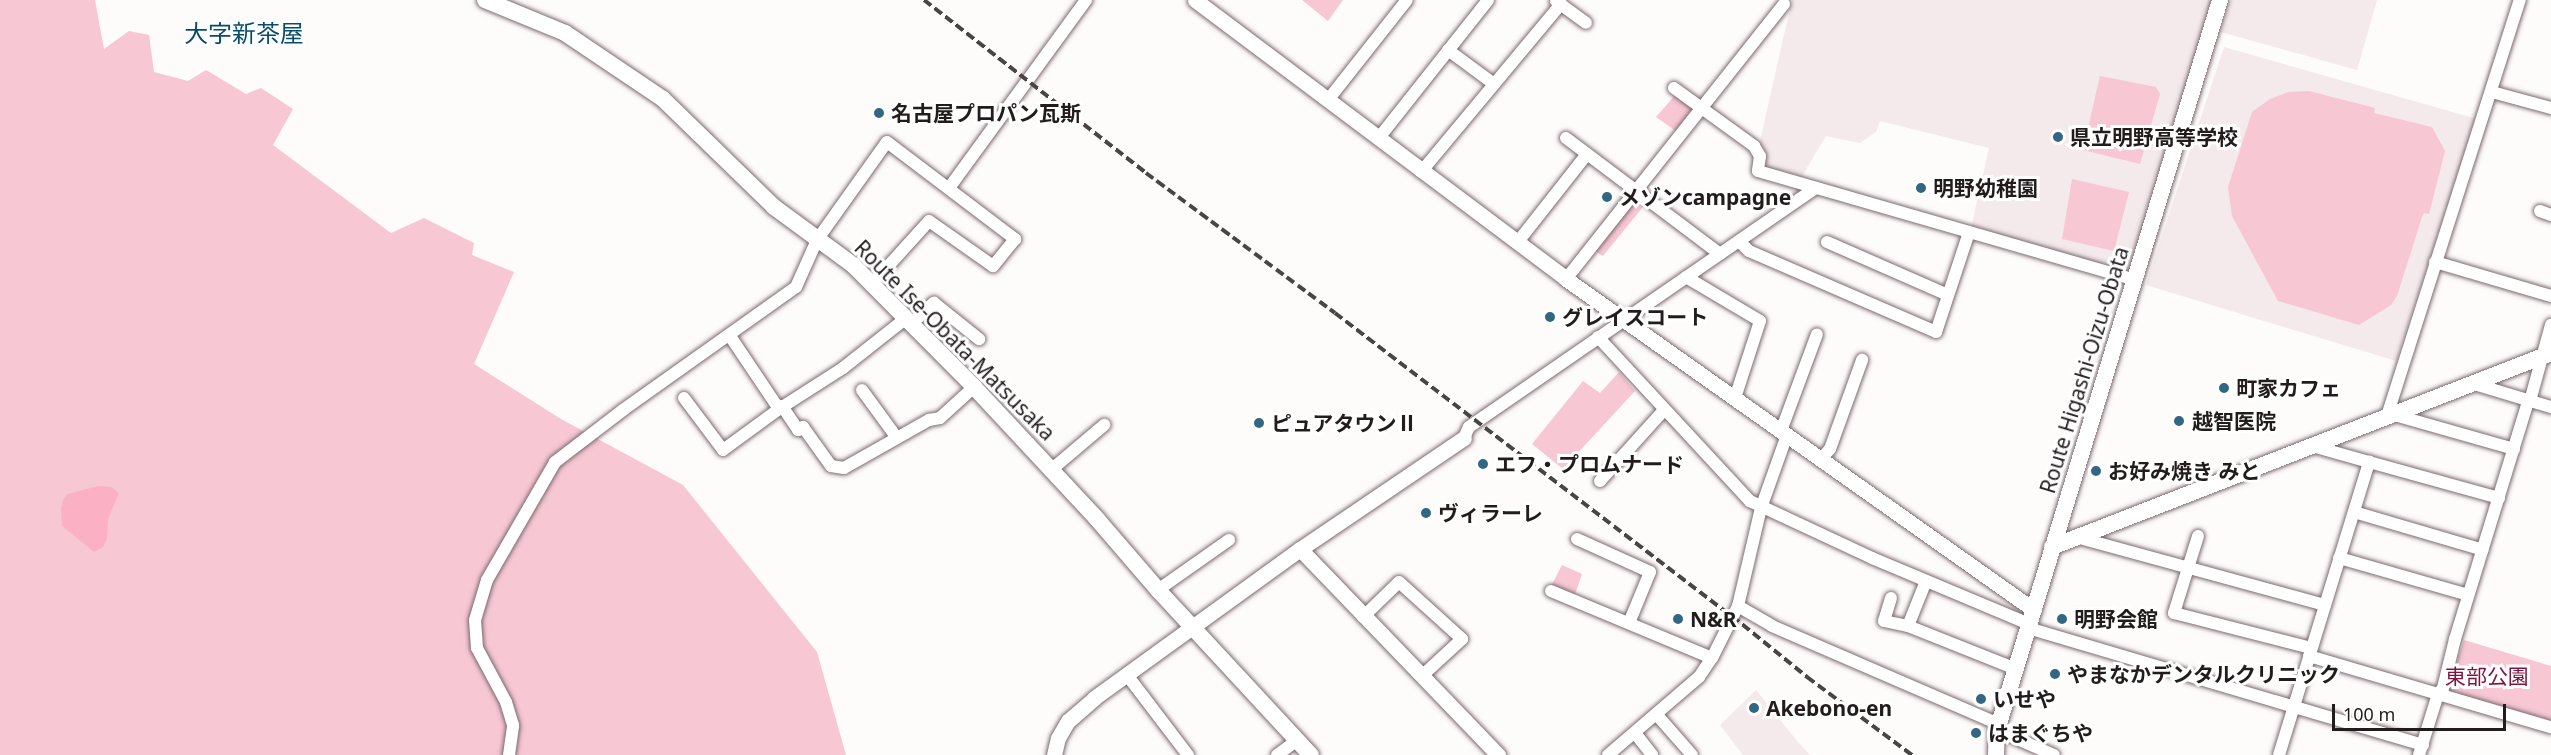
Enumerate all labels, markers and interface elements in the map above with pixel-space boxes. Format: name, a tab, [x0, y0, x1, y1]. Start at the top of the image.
district label: 大字新茶屋	[184, 19, 304, 47]
place label: 名古屋プロパン瓦斯	[891, 100, 1080, 126]
marker: 名古屋プロパン瓦斯	[872, 106, 886, 120]
place label: 県立明野高等学校	[2070, 124, 2238, 150]
marker: 県立明野高等学校	[2051, 130, 2065, 144]
place label: 明野幼稚園	[1933, 175, 2038, 201]
marker: 明野幼稚園	[1914, 181, 1928, 195]
place label: メゾンcampagne	[1619, 184, 1791, 210]
marker: メゾンcampagne	[1600, 190, 1614, 204]
street label: Route Ise-Obata-Matsusaka	[850, 235, 1060, 445]
street label: Route Higashi-Oizu-Obata	[2034, 244, 2134, 496]
place label: グレイスコート	[1562, 304, 1709, 330]
marker: グレイスコート	[1543, 310, 1557, 324]
place label: 町家カフェ	[2236, 375, 2341, 401]
marker: 町家カフェ	[2217, 381, 2231, 395]
place label: 越智医院	[2192, 408, 2276, 434]
place label: ピュアタウンⅡ	[1271, 410, 1418, 436]
marker: 越智医院	[2170, 412, 2188, 430]
marker: ピュアタウンⅡ	[1252, 416, 1266, 430]
place label: エフ・プロムナード	[1495, 451, 1684, 477]
marker: エフ・プロムナード	[1476, 457, 1490, 471]
place label: お好み焼き みと	[2108, 458, 2260, 484]
marker: お好み焼き みと	[2089, 464, 2103, 478]
place label: ヴィラーレ	[1438, 500, 1543, 526]
marker: ヴィラーレ	[1419, 506, 1433, 520]
place label: N&R	[1690, 606, 1737, 632]
place label: 明野会館	[2074, 606, 2158, 632]
marker: N&R	[1671, 612, 1685, 626]
marker: 明野会館	[2055, 612, 2069, 626]
place label: やまなかデンタルクリニック	[2067, 661, 2340, 687]
park label: 東部公園	[2445, 663, 2529, 689]
marker: やまなかデンタルクリニック	[2048, 667, 2062, 681]
place label: いせや	[1993, 686, 2056, 712]
marker: いせや	[1974, 692, 1988, 706]
scale bar	[2335, 692, 2509, 730]
place label: Akebono-en	[1766, 695, 1892, 721]
marker: Akebono-en	[1747, 701, 1761, 715]
text: 100 m	[2343, 702, 2395, 726]
place label: はまぐちや	[1988, 720, 2093, 746]
marker: はまぐちや	[1969, 726, 1983, 740]

